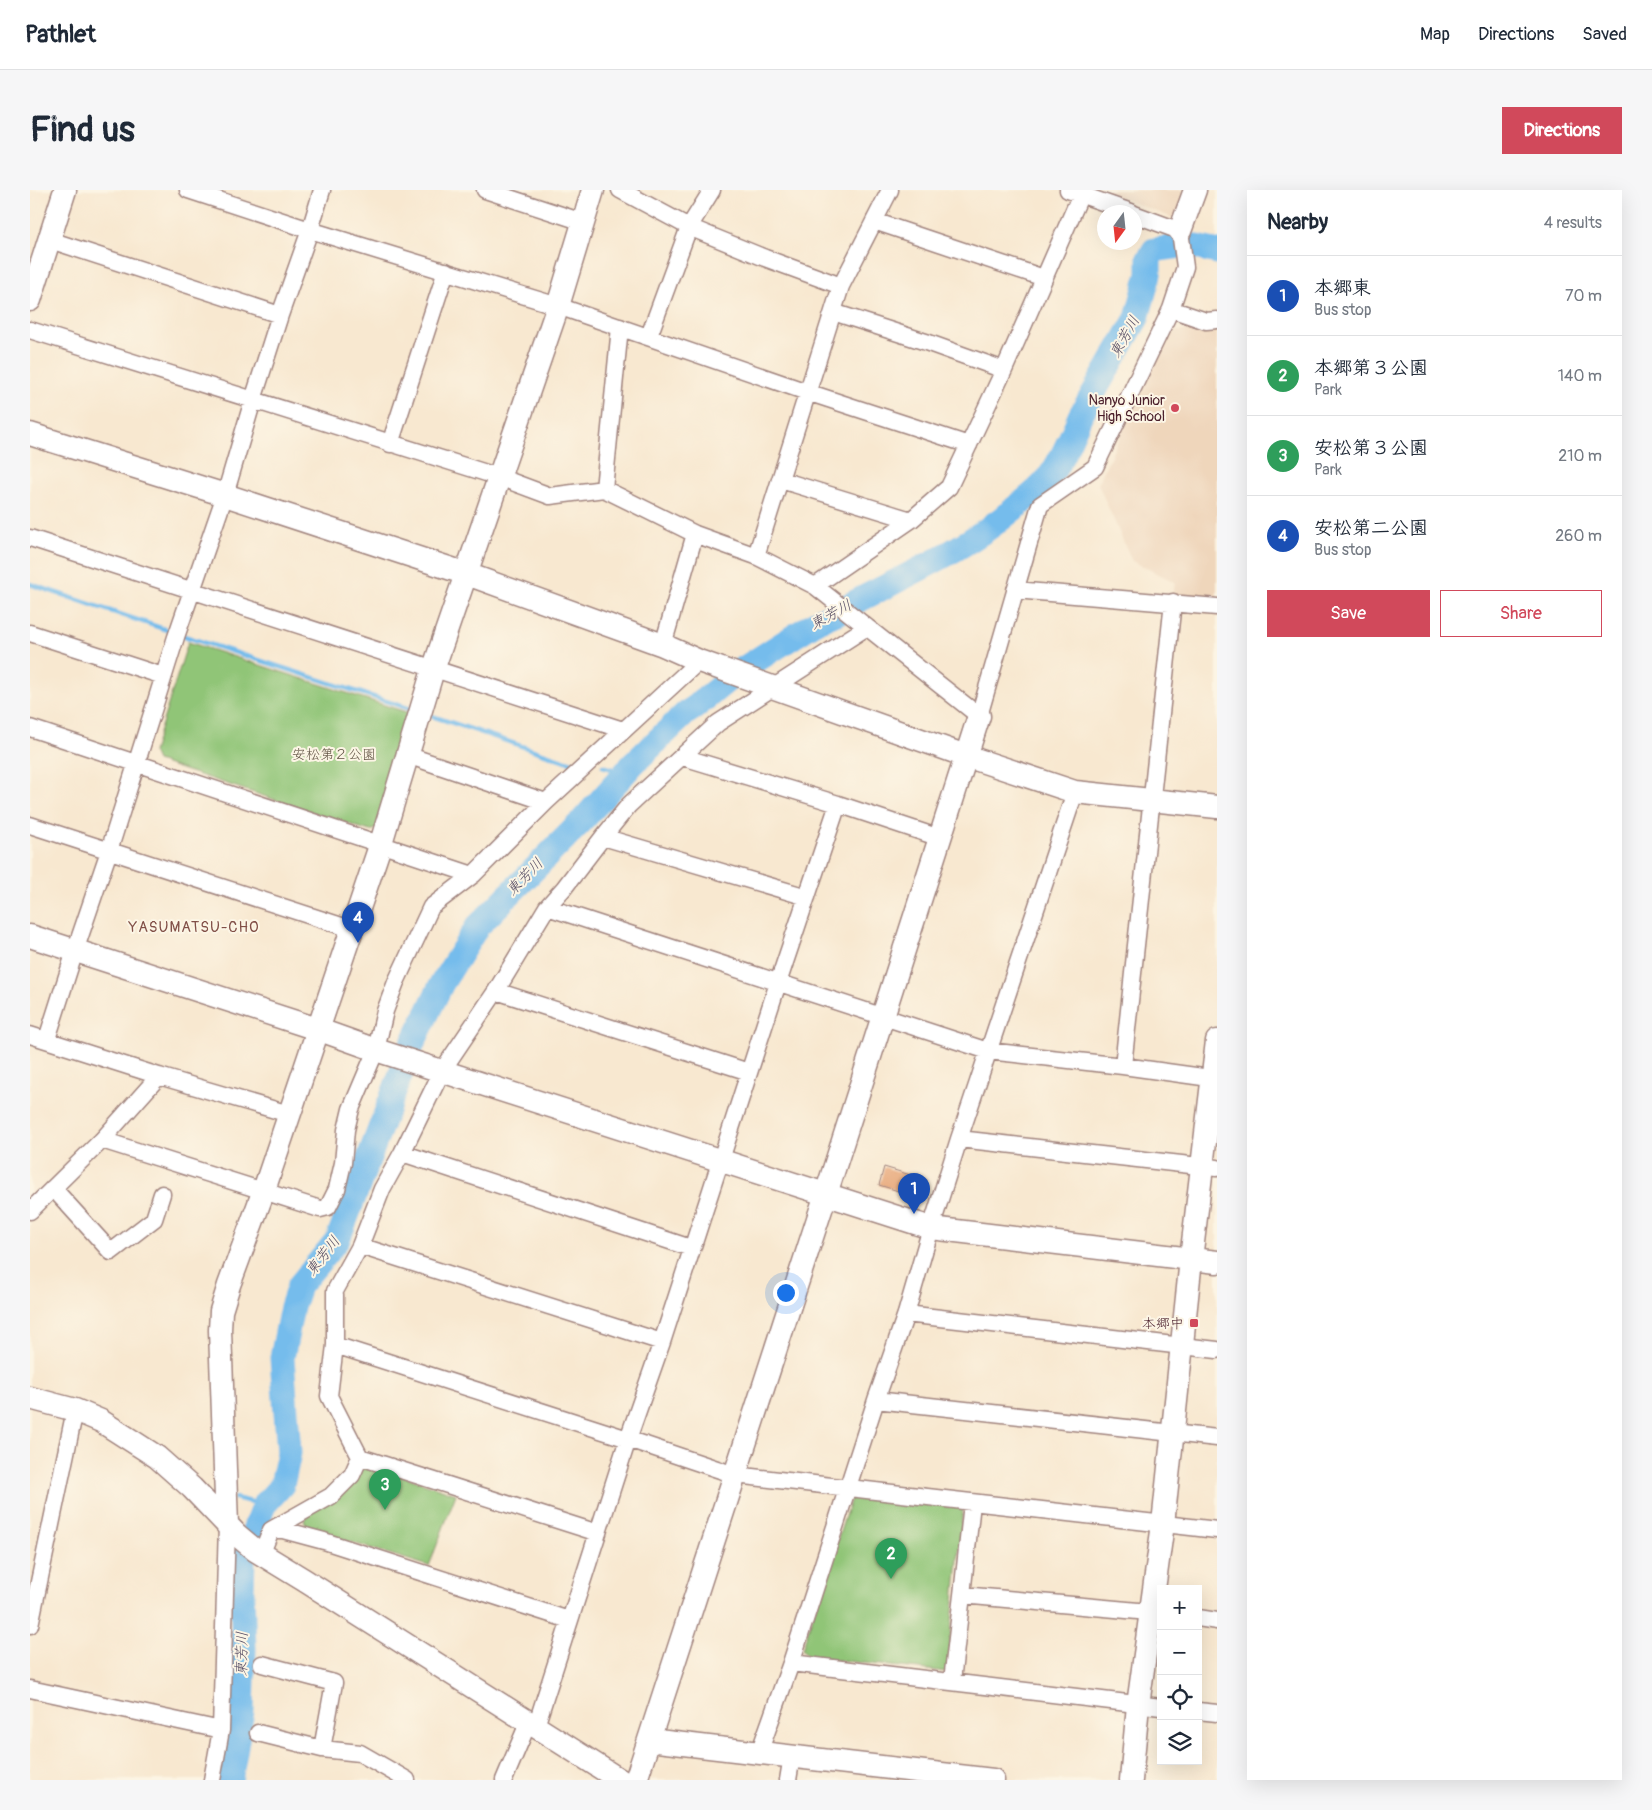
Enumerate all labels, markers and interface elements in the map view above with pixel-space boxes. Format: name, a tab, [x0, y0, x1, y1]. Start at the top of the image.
text: Pathlet	[25, 20, 96, 49]
text: Map	[1420, 23, 1450, 46]
text: Directions	[1478, 23, 1554, 46]
text: Saved	[1582, 23, 1627, 46]
button: Directions	[1502, 107, 1622, 154]
text: Find us	[30, 108, 135, 152]
north arrow	[1097, 205, 1142, 250]
text: Nearby	[1267, 209, 1328, 236]
text: 4 results	[1544, 213, 1602, 233]
text: 本郷東	[1314, 276, 1371, 300]
text: 1	[1280, 286, 1286, 306]
text: 70 m	[1565, 286, 1602, 306]
text: Bus stop	[1314, 300, 1372, 320]
water label: 東芳川	[1106, 313, 1144, 361]
text: 本郷第３公園	[1314, 356, 1428, 380]
text: 2	[1279, 366, 1287, 386]
text: 140 m	[1558, 366, 1602, 386]
text: Park	[1314, 380, 1342, 400]
place label: Nanyo Junior High School	[1089, 392, 1165, 425]
marker: Nanyo Junior High School	[1169, 402, 1181, 414]
text: 安松第３公園	[1314, 436, 1428, 460]
text: 3	[1279, 446, 1287, 466]
text: 210 m	[1558, 446, 1602, 466]
text: Park	[1314, 460, 1342, 480]
text: 安松第二公園	[1314, 516, 1428, 540]
text: 4	[1278, 526, 1288, 546]
text: 260 m	[1555, 526, 1602, 546]
text: Bus stop	[1314, 540, 1372, 560]
button: Save	[1267, 590, 1430, 637]
button: Share	[1440, 590, 1602, 637]
water label: 東芳川	[807, 596, 855, 634]
park label: 安松第２公園	[292, 746, 376, 763]
water label: 東芳川	[503, 854, 547, 900]
pin: 4	[342, 902, 374, 943]
district label: YASUMATSU-CHO	[127, 918, 260, 937]
pin: 1	[898, 1173, 930, 1214]
water label: 東芳川	[302, 1232, 344, 1280]
your location	[773, 1280, 799, 1306]
place label: 本郷中	[1142, 1315, 1184, 1332]
marker: 本郷中	[1188, 1317, 1200, 1329]
pin: 3	[369, 1469, 401, 1510]
pin: 2	[875, 1538, 907, 1579]
map controls	[1157, 1585, 1202, 1765]
button: +	[1157, 1585, 1202, 1630]
button: −	[1157, 1630, 1202, 1675]
water label: 東芳川	[232, 1631, 252, 1677]
button: locate	[1157, 1675, 1202, 1720]
button: layers	[1157, 1720, 1202, 1765]

